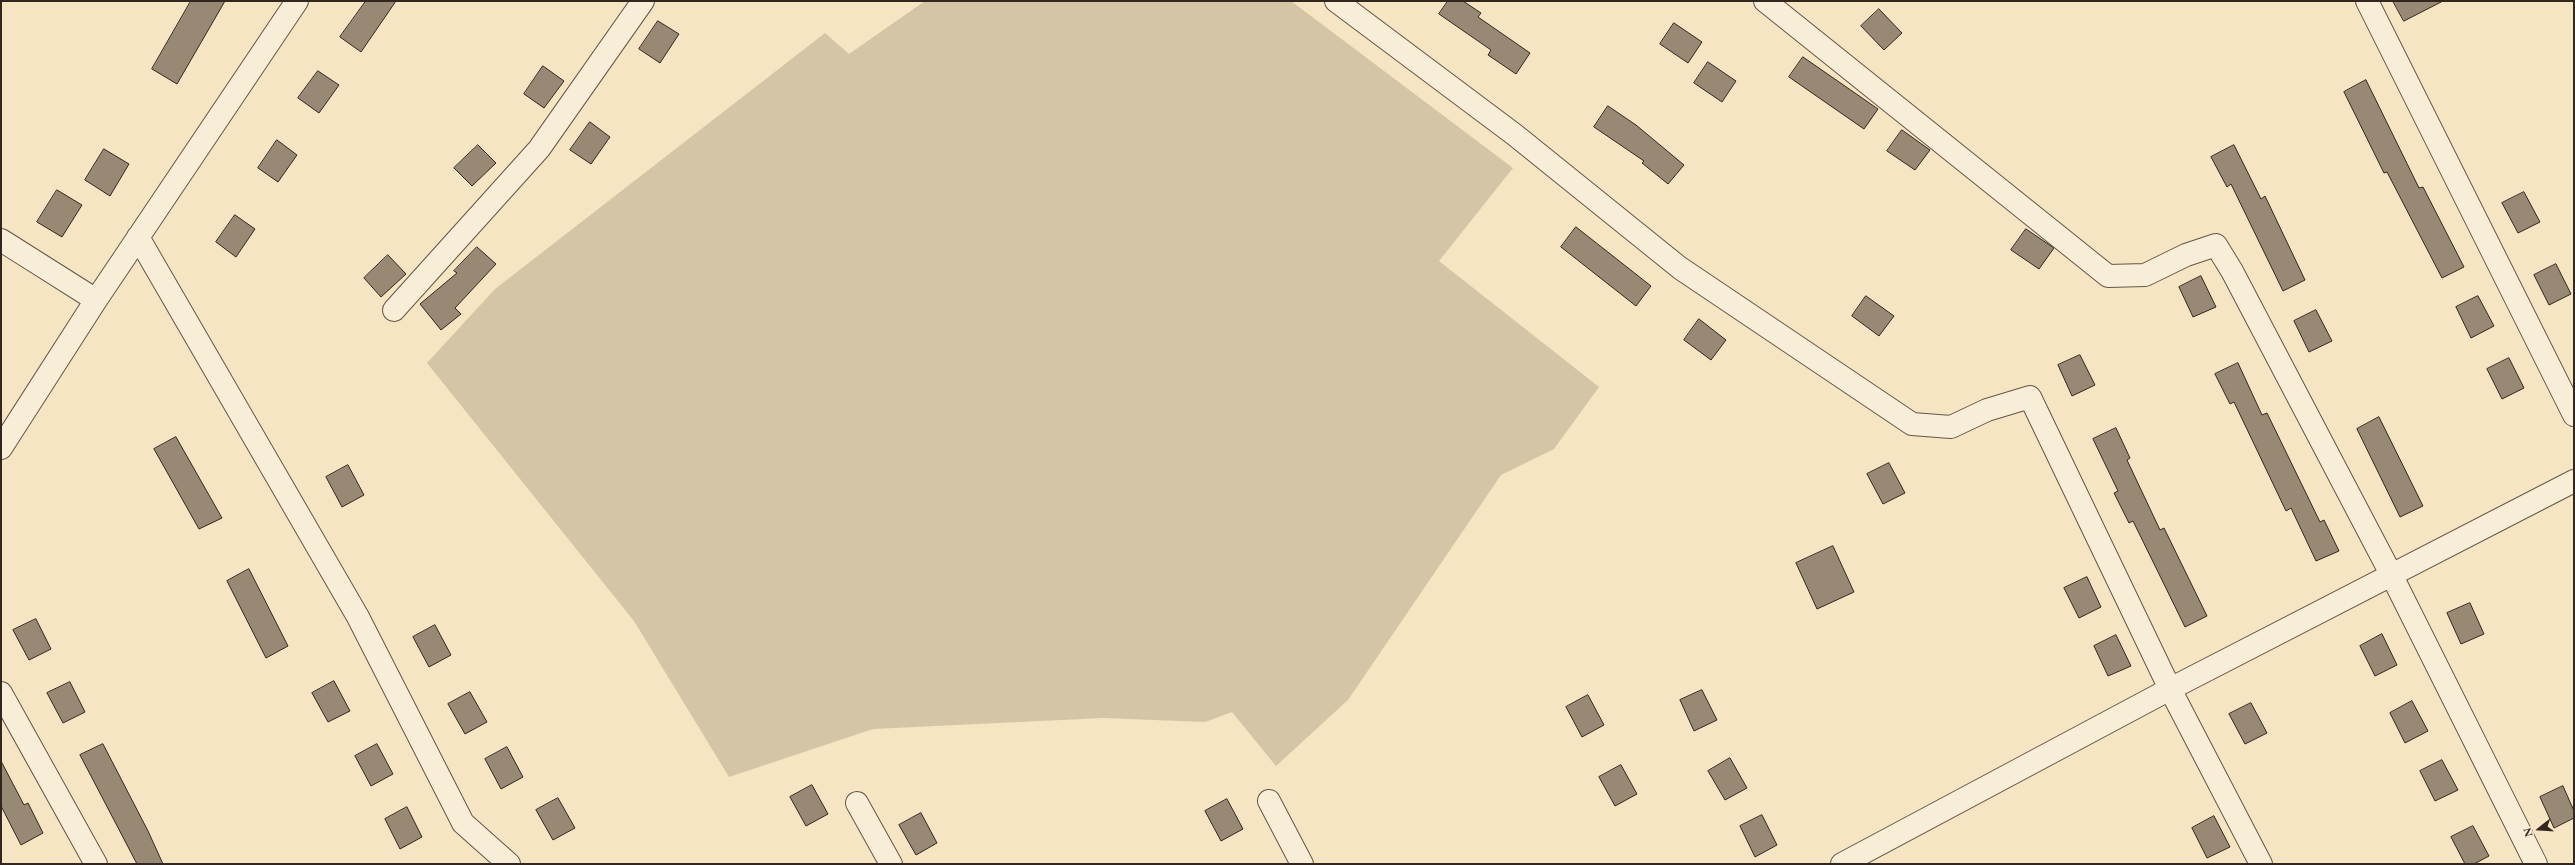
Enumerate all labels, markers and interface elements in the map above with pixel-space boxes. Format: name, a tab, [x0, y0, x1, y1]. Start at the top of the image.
north arrow	[2519, 809, 2559, 849]
text: N	[2520, 826, 2536, 839]

